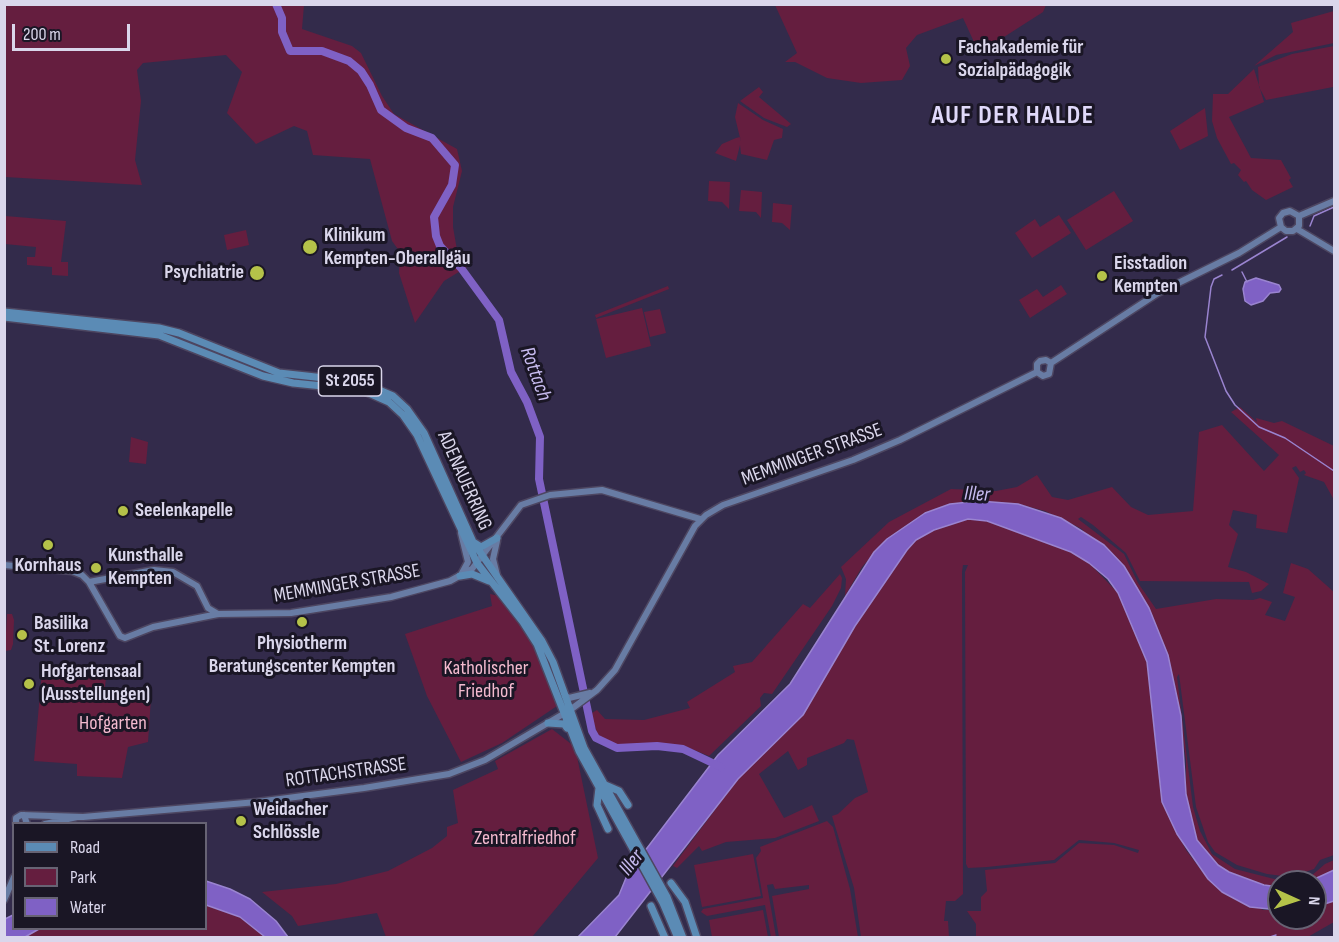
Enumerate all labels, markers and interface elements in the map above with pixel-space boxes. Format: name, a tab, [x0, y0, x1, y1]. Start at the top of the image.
scale bar	[15, 12, 134, 50]
text: 200 m	[23, 24, 61, 45]
place label: Fachakademie für Sozialpädagogik	[958, 36, 1083, 83]
marker: Fachakademie für Sozialpädagogik	[939, 52, 953, 66]
district label: AUF DER HALDE	[932, 100, 1094, 132]
place label: Klinikum Kempten-Oberallgäu	[324, 224, 471, 271]
marker: Klinikum Kempten-Oberallgäu	[301, 238, 319, 256]
place label: Eisstadion Kempten	[1114, 252, 1187, 299]
place label: Psychiatrie	[164, 261, 244, 285]
marker: Psychiatrie	[248, 264, 266, 282]
marker: Eisstadion Kempten	[1095, 269, 1109, 283]
water label: Rottach	[514, 344, 556, 404]
road number: St 2055	[318, 366, 382, 396]
street label: MEMMINGER STRASSE	[738, 418, 886, 492]
street label: ADENAUERRING	[431, 428, 497, 534]
water label: Iller	[963, 482, 991, 508]
place label: Seelenkapelle	[135, 499, 233, 523]
marker: Seelenkapelle	[116, 504, 130, 518]
marker: Kornhaus	[41, 538, 55, 552]
place label: Kunsthalle Kempten	[108, 544, 183, 591]
place label: Kornhaus	[15, 554, 81, 578]
street label: MEMMINGER STRASSE	[272, 559, 422, 609]
marker: Kunsthalle Kempten	[89, 561, 103, 575]
place label: Basilika St. Lorenz	[34, 612, 105, 659]
marker: Physiotherm Beratungscenter Kempten	[295, 615, 309, 629]
marker: Basilika St. Lorenz	[15, 628, 29, 642]
place label: Physiotherm Beratungscenter Kempten	[209, 632, 395, 679]
park label: Katholischer Friedhof	[444, 657, 528, 704]
place label: Hofgartensaal (Ausstellungen)	[41, 660, 150, 707]
marker: Hofgartensaal (Ausstellungen)	[22, 677, 36, 691]
park label: Hofgarten	[79, 712, 147, 736]
street label: ROTTACHSTRASSE	[284, 753, 408, 793]
place label: Weidacher Schlössle	[253, 798, 328, 845]
marker: Weidacher Schlössle	[234, 814, 248, 828]
legend	[12, 822, 207, 930]
park label: Zentralfriedhof	[474, 827, 576, 851]
text: Road	[70, 837, 100, 858]
water label: Iller	[614, 845, 650, 881]
text: Park	[70, 867, 96, 888]
north arrow	[1267, 870, 1327, 930]
text: N	[1304, 896, 1323, 906]
text: Water	[70, 897, 106, 918]

